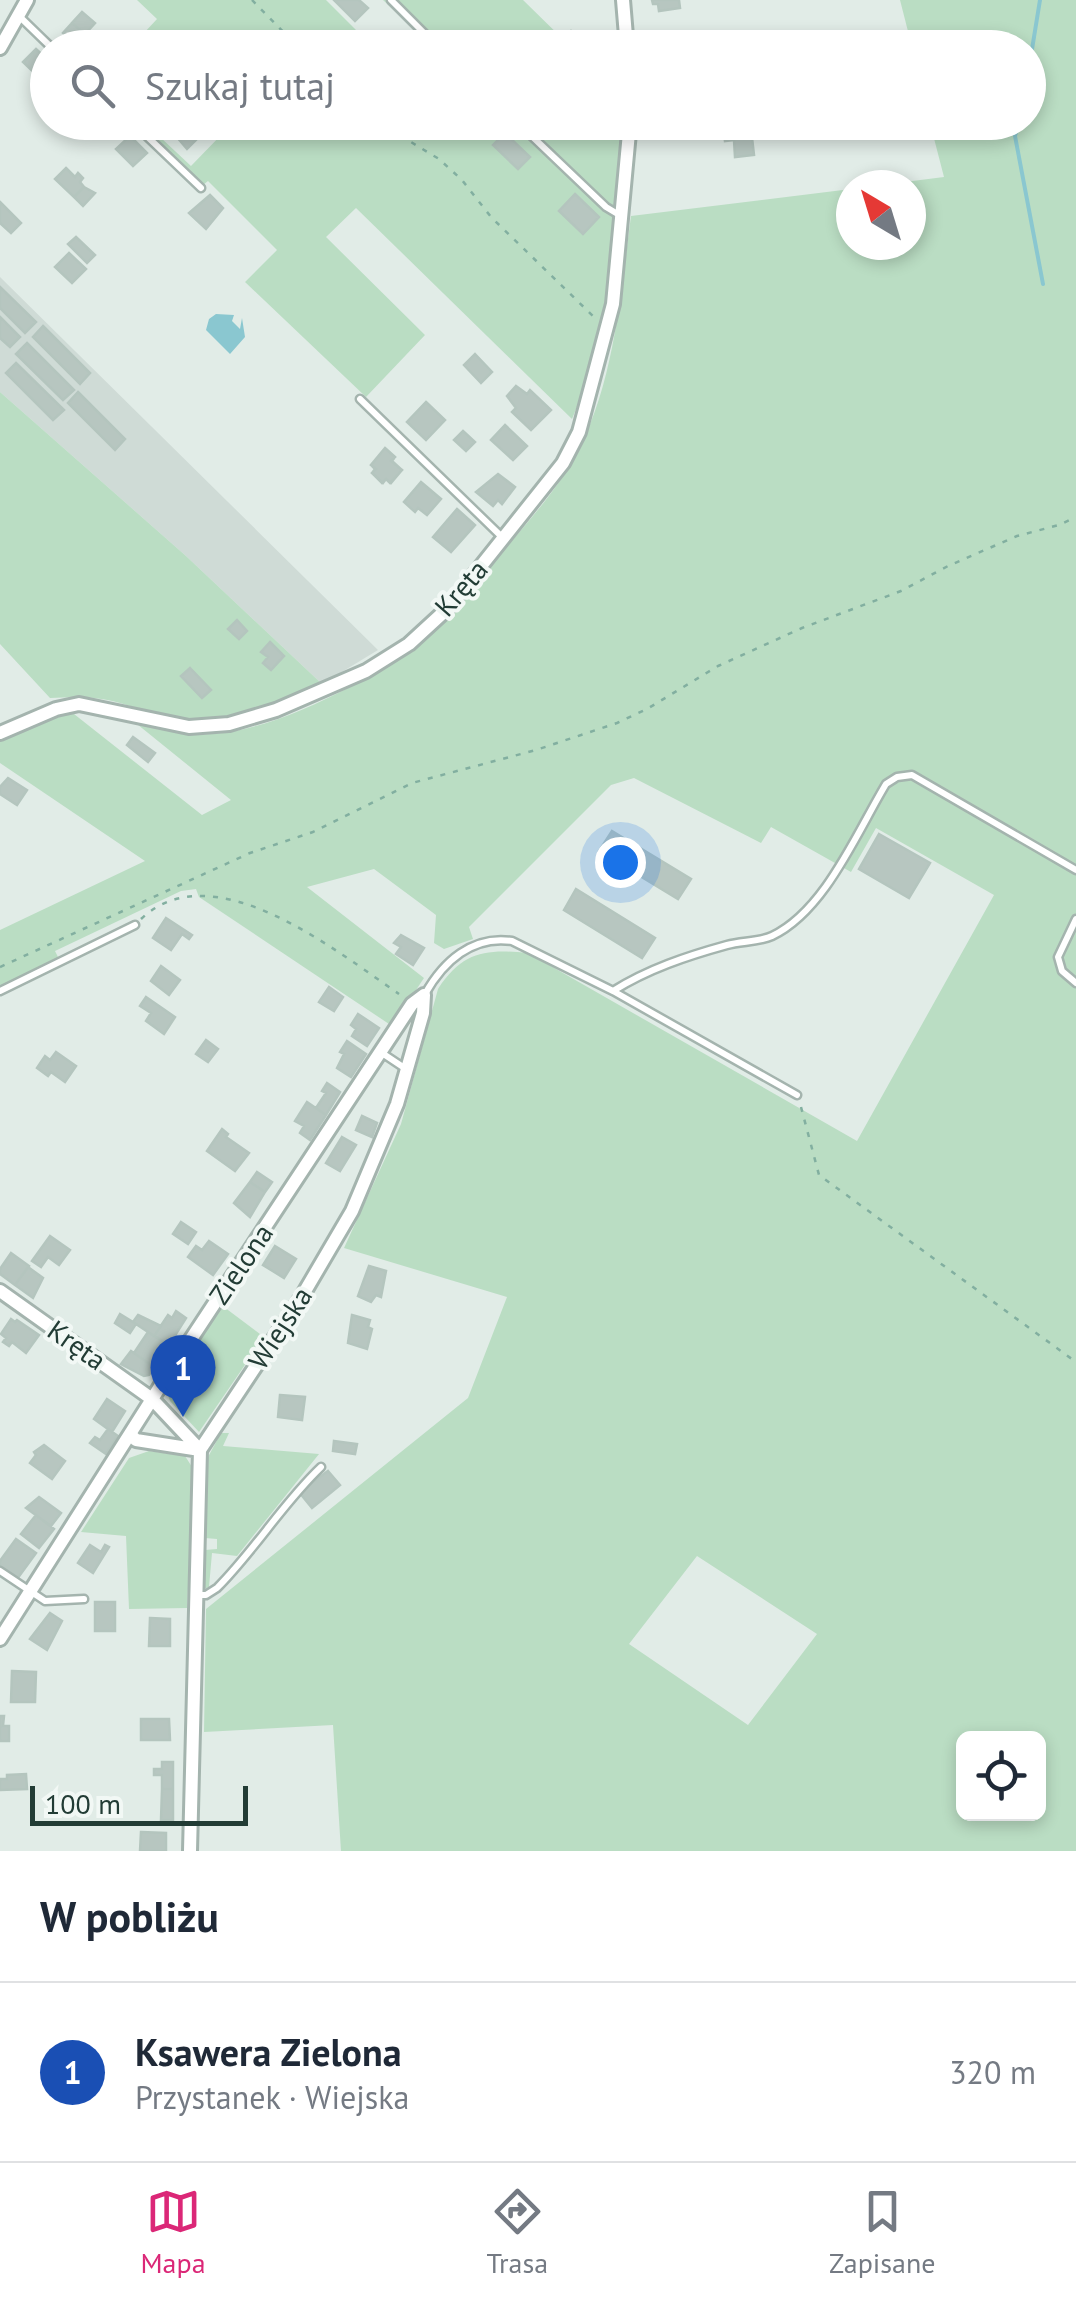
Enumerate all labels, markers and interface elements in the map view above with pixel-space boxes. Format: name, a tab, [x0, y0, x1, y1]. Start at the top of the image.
search box	[30, 30, 1046, 140]
icon: search	[65, 58, 120, 113]
text: Szukaj tutaj	[145, 61, 335, 110]
north arrow	[836, 170, 926, 260]
street label: Kręta	[426, 552, 495, 624]
your location	[595, 837, 646, 888]
street label: Zielona	[200, 1216, 281, 1311]
street label: Wiejska	[239, 1279, 320, 1376]
street label: Kręta	[41, 1311, 114, 1378]
pin: 1	[150, 1334, 216, 1417]
map controls	[956, 1731, 1046, 1821]
button: locate	[956, 1731, 1046, 1821]
scale bar	[30, 1781, 248, 1826]
text: 100 m	[45, 1785, 121, 1822]
text: W pobliżu	[40, 1889, 219, 1944]
text: Ksawera Zielona	[135, 2027, 402, 2076]
text: 1	[63, 2051, 82, 2093]
text: 320 m	[949, 2051, 1036, 2093]
text: Przystanek · Wiejska	[135, 2076, 409, 2118]
tab: Mapa	[140, 2184, 206, 2281]
tab: Trasa	[486, 2184, 548, 2281]
tab: Zapisane	[829, 2184, 936, 2281]

